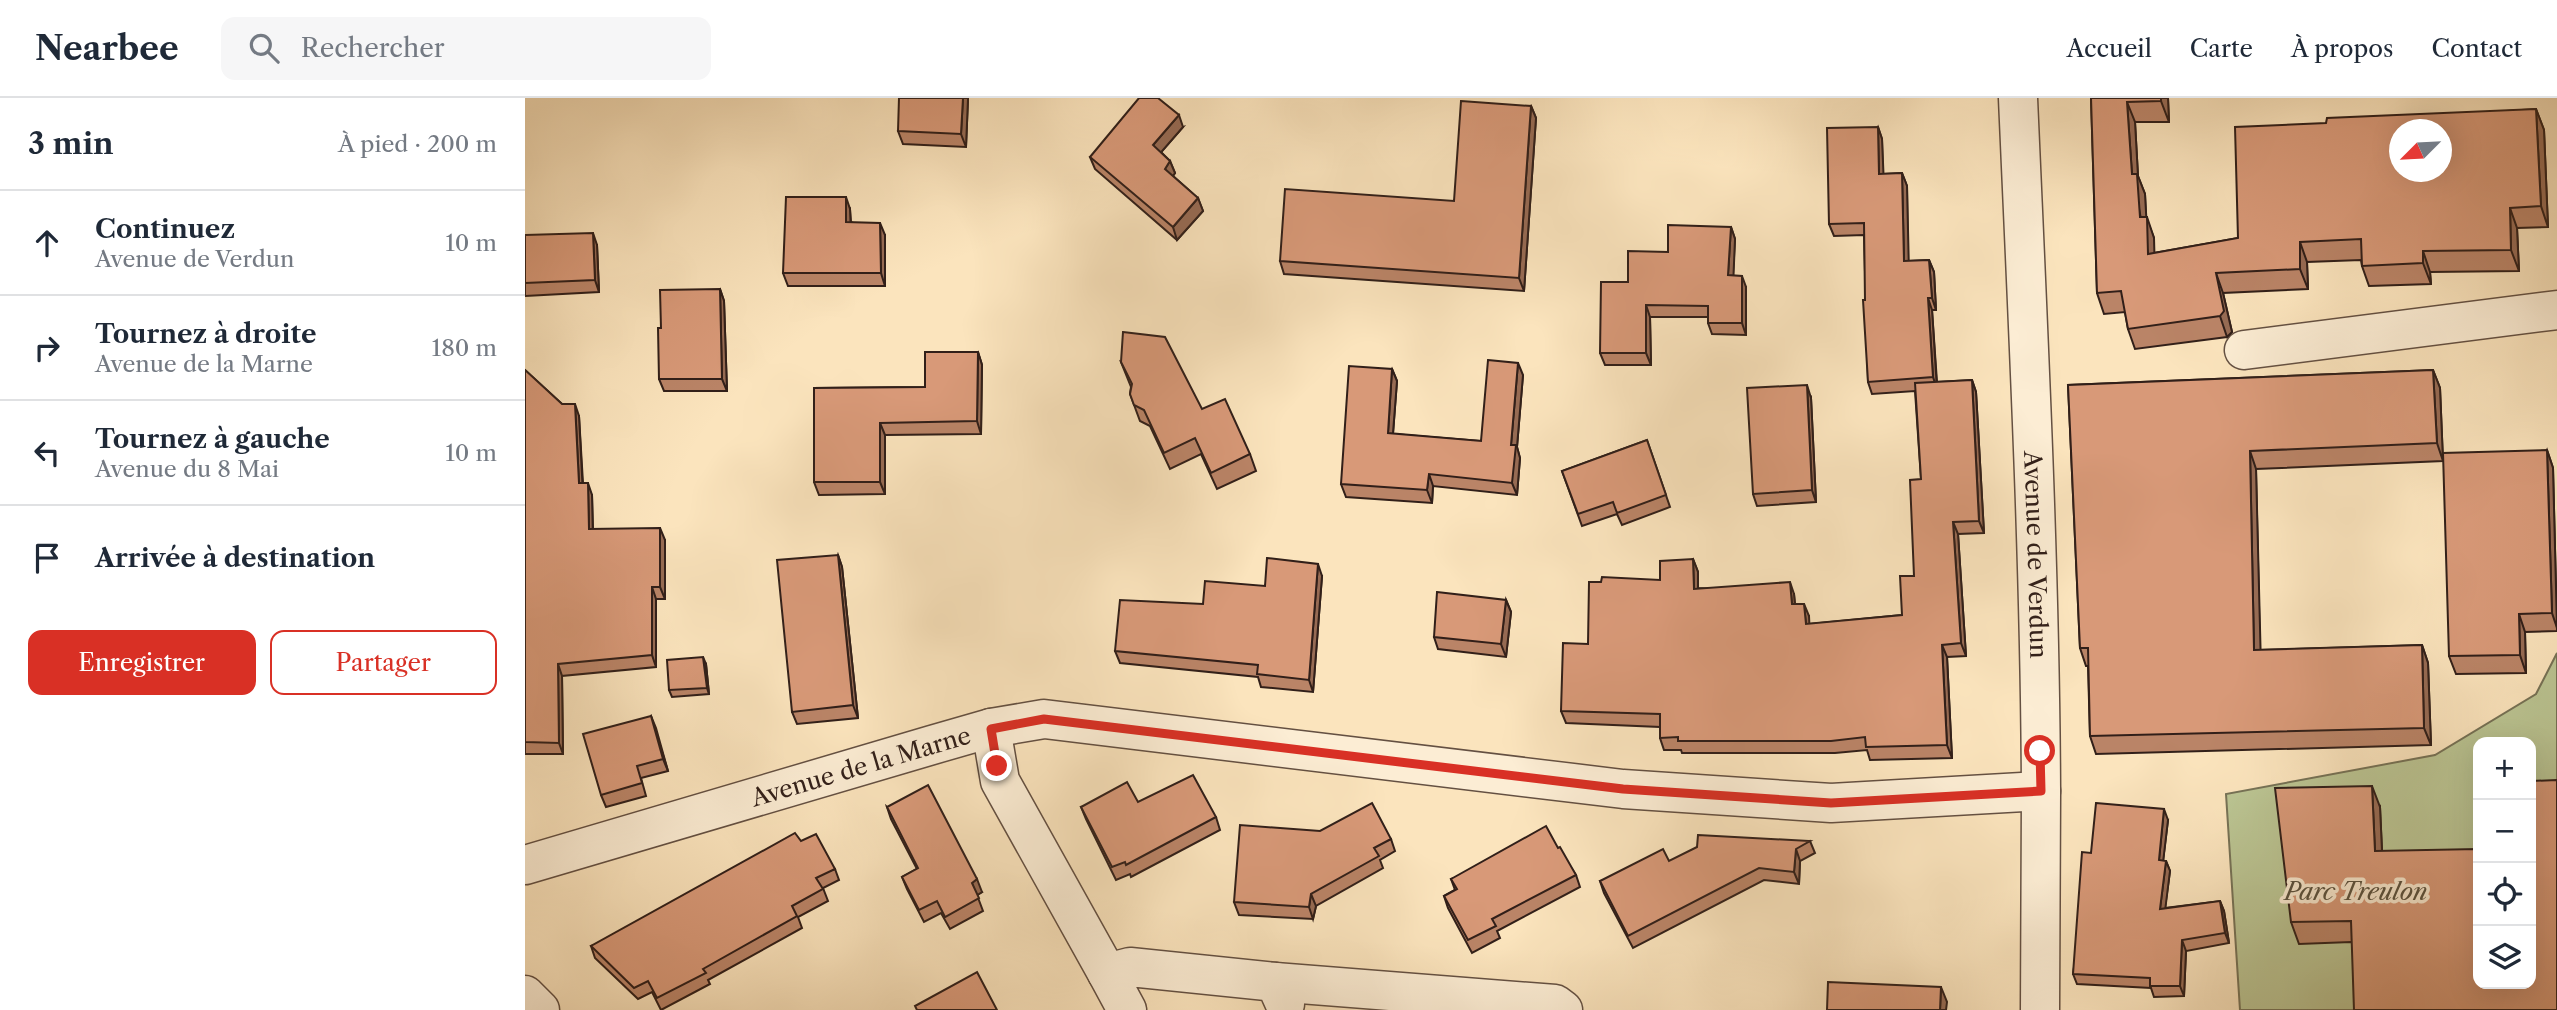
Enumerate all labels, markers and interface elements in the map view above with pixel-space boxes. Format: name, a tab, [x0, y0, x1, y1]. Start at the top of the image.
search box	[221, 17, 711, 80]
text: Nearbee	[35, 28, 179, 69]
icon: search	[245, 29, 283, 67]
text: Rechercher	[301, 32, 445, 64]
text: Accueil	[2067, 34, 2152, 63]
text: Carte	[2190, 34, 2253, 63]
text: À propos	[2291, 34, 2394, 63]
text: Contact	[2432, 34, 2522, 63]
north arrow	[2389, 119, 2452, 182]
text: 3 min	[28, 125, 114, 162]
text: À pied · 200 m	[338, 130, 497, 158]
text: Continuez	[95, 213, 235, 245]
icon: ahead	[28, 224, 66, 262]
text: 10 m	[445, 229, 497, 257]
text: Avenue de Verdun	[95, 245, 294, 273]
text: Tournez à droite	[95, 318, 317, 350]
icon: right	[28, 329, 66, 367]
text: 180 m	[432, 334, 497, 362]
text: Avenue de la Marne	[95, 350, 313, 378]
text: Tournez à gauche	[95, 423, 330, 455]
icon: left	[28, 434, 66, 472]
text: 10 m	[445, 439, 497, 467]
street label: Avenue de Verdun	[2019, 449, 2054, 659]
text: Avenue du 8 Mai	[95, 455, 279, 483]
icon: arrive	[28, 539, 66, 577]
text: Arrivée à destination	[95, 542, 375, 574]
button: Enregistrer	[28, 630, 256, 695]
button: Partager	[270, 630, 497, 695]
street label: Avenue de la Marne	[747, 720, 974, 812]
route start	[2024, 735, 2055, 766]
map controls	[2473, 737, 2536, 989]
button: +	[2473, 737, 2536, 800]
route end	[981, 750, 1012, 781]
button: −	[2473, 800, 2536, 863]
button: locate	[2473, 863, 2536, 926]
park label: Parc Treulon	[2283, 877, 2427, 906]
button: layers	[2473, 926, 2536, 989]

